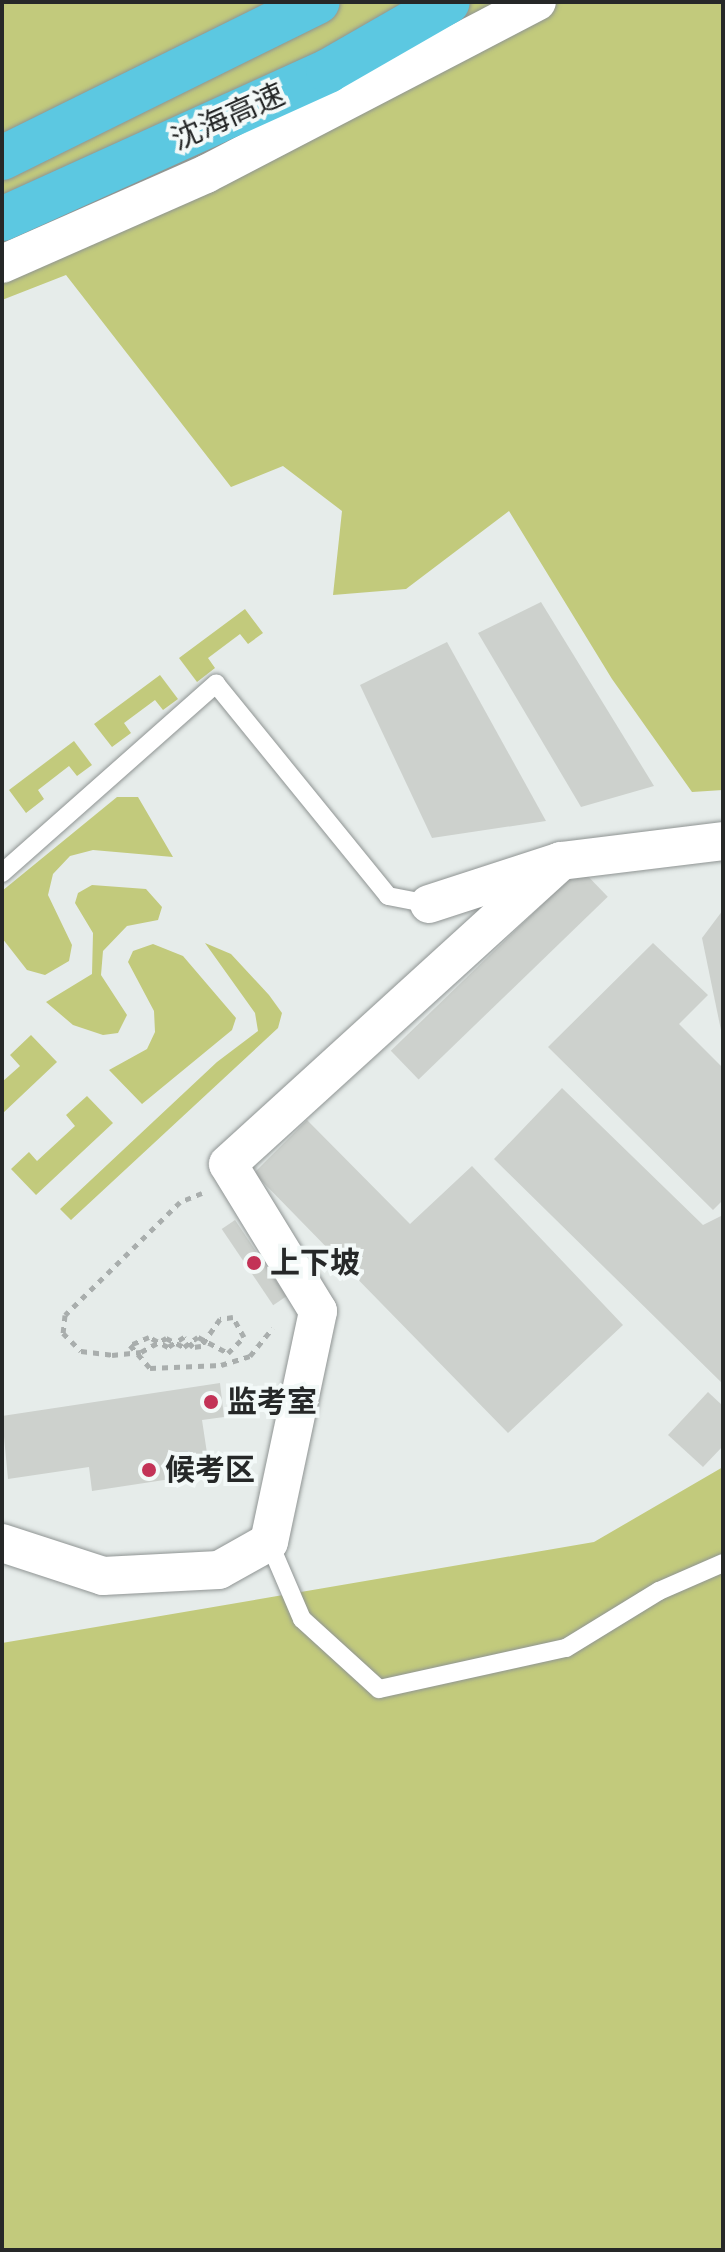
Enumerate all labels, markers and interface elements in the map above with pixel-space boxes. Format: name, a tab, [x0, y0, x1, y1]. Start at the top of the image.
street label: 沈海高速	[166, 76, 290, 158]
place label: 上下坡	[270, 1245, 360, 1281]
marker: 上下坡	[245, 1254, 263, 1272]
place label: 监考室	[227, 1384, 317, 1420]
marker: 监考室	[202, 1393, 220, 1411]
place label: 候考区	[165, 1452, 255, 1488]
marker: 候考区	[140, 1461, 158, 1479]

